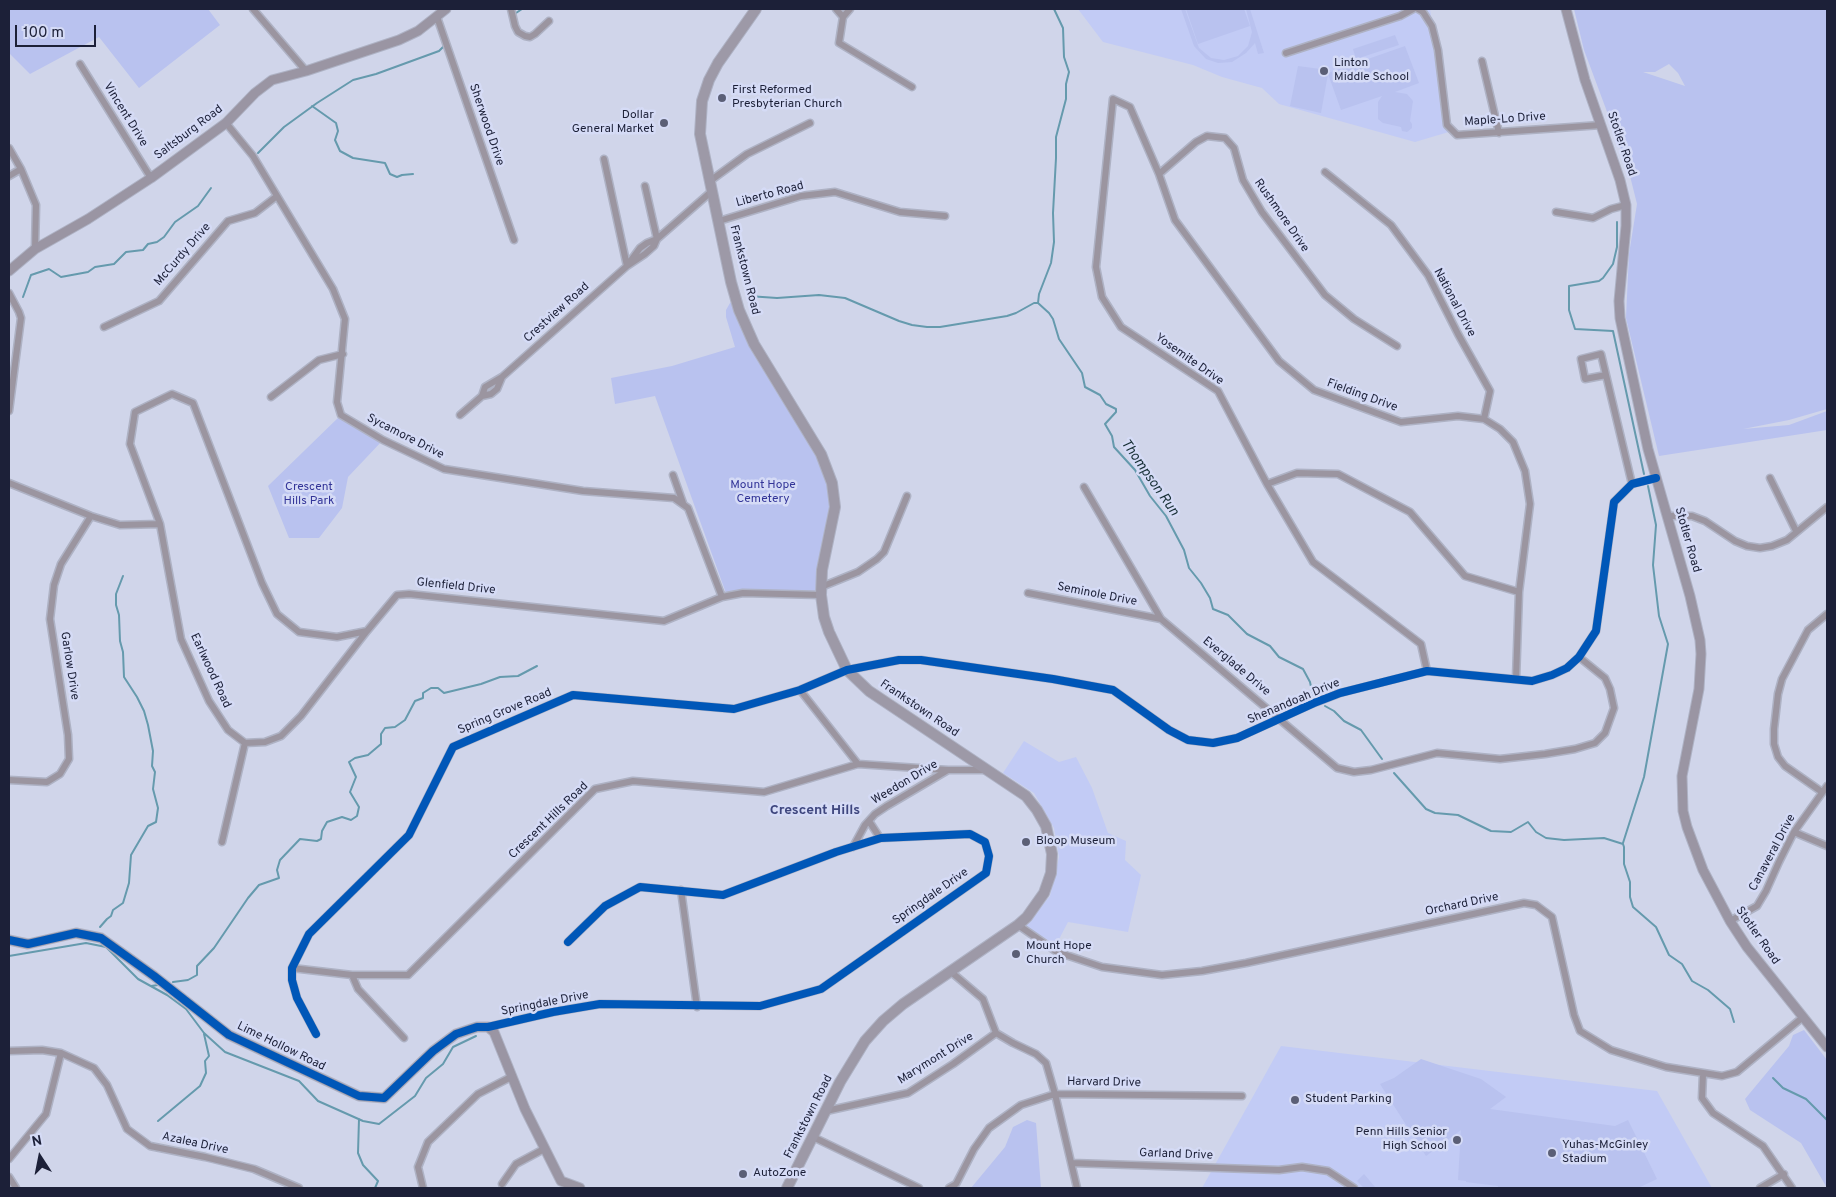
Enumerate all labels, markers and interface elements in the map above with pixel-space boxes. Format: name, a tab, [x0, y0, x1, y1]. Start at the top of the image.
scale bar	[18, 15, 99, 47]
text: 100 m	[23, 24, 64, 43]
place label: Linton Middle School	[1334, 57, 1409, 85]
marker: Linton Middle School	[1318, 65, 1330, 77]
street label: Vincent Drive	[100, 80, 150, 150]
street label: Sherwood Drive	[465, 82, 507, 168]
place label: First Reformed Presbyterian Church	[732, 84, 842, 112]
marker: First Reformed Presbyterian Church	[716, 92, 728, 104]
street label: Saltsburg Road	[152, 103, 226, 163]
place label: Dollar General Market	[572, 109, 654, 137]
street label: Maple-Lo Drive	[1464, 110, 1546, 130]
street label: Stotler Road	[1603, 110, 1639, 178]
marker: Dollar General Market	[658, 117, 670, 129]
street label: Rushmore Drive	[1250, 177, 1312, 255]
street label: Liberto Road	[734, 179, 806, 211]
street label: McCurdy Drive	[152, 221, 214, 289]
street label: Frankstown Road	[726, 224, 762, 316]
street label: National Drive	[1430, 266, 1478, 340]
street label: Crestview Road	[521, 280, 593, 346]
street label: Yosemite Drive	[1152, 331, 1226, 389]
street label: Fielding Drive	[1325, 377, 1399, 415]
street label: Sycamore Drive	[364, 411, 446, 463]
water label: Thompson Run	[1116, 436, 1182, 520]
park label: Mount Hope Cemetery	[730, 479, 796, 507]
park label: Crescent Hills Park	[284, 481, 334, 509]
street label: Stotler Road	[1671, 506, 1703, 574]
street label: Glenfield Drive	[416, 576, 496, 598]
street label: Seminole Drive	[1056, 580, 1138, 610]
street label: Garlow Drive	[57, 631, 81, 701]
street label: Earlwood Road	[186, 631, 234, 711]
street label: Everglade Drive	[1199, 634, 1273, 700]
street label: Shenandoah Drive	[1246, 676, 1342, 728]
street label: Frankstown Road	[877, 677, 961, 741]
street label: Spring Grove Road	[456, 686, 554, 738]
street label: Weedon Drive	[869, 758, 941, 808]
street label: Crescent Hills Road	[506, 780, 592, 862]
district label: Crescent Hills	[770, 803, 860, 819]
street label: Canaveral Drive	[1747, 812, 1799, 894]
place label: Bloop Museum	[1036, 835, 1116, 849]
marker: Bloop Museum	[1020, 836, 1032, 848]
street label: Springdale Drive	[890, 866, 972, 928]
street label: Orchard Drive	[1424, 890, 1500, 920]
street label: Stotler Road	[1732, 904, 1782, 968]
place label: Mount Hope Church	[1026, 940, 1092, 968]
marker: Mount Hope Church	[1010, 948, 1022, 960]
street label: Springdale Drive	[500, 988, 590, 1020]
street label: Lime Hollow Road	[234, 1019, 328, 1075]
street label: Marymont Drive	[896, 1030, 976, 1088]
street label: Frankstown Road	[782, 1073, 836, 1161]
street label: Harvard Drive	[1067, 1075, 1141, 1091]
place label: Student Parking	[1305, 1093, 1392, 1107]
marker: Student Parking	[1289, 1094, 1301, 1106]
place label: Penn Hills Senior High School	[1356, 1126, 1447, 1154]
street label: Azalea Drive	[160, 1130, 230, 1158]
north arrow	[15, 1132, 65, 1182]
text: N	[30, 1132, 44, 1151]
marker: Penn Hills Senior High School	[1451, 1134, 1463, 1146]
place label: Yuhas-McGinley Stadium	[1562, 1139, 1648, 1167]
street label: Garland Drive	[1139, 1147, 1213, 1163]
marker: Yuhas-McGinley Stadium	[1546, 1147, 1558, 1159]
place label: AutoZone	[753, 1167, 806, 1181]
marker: AutoZone	[737, 1168, 749, 1180]

